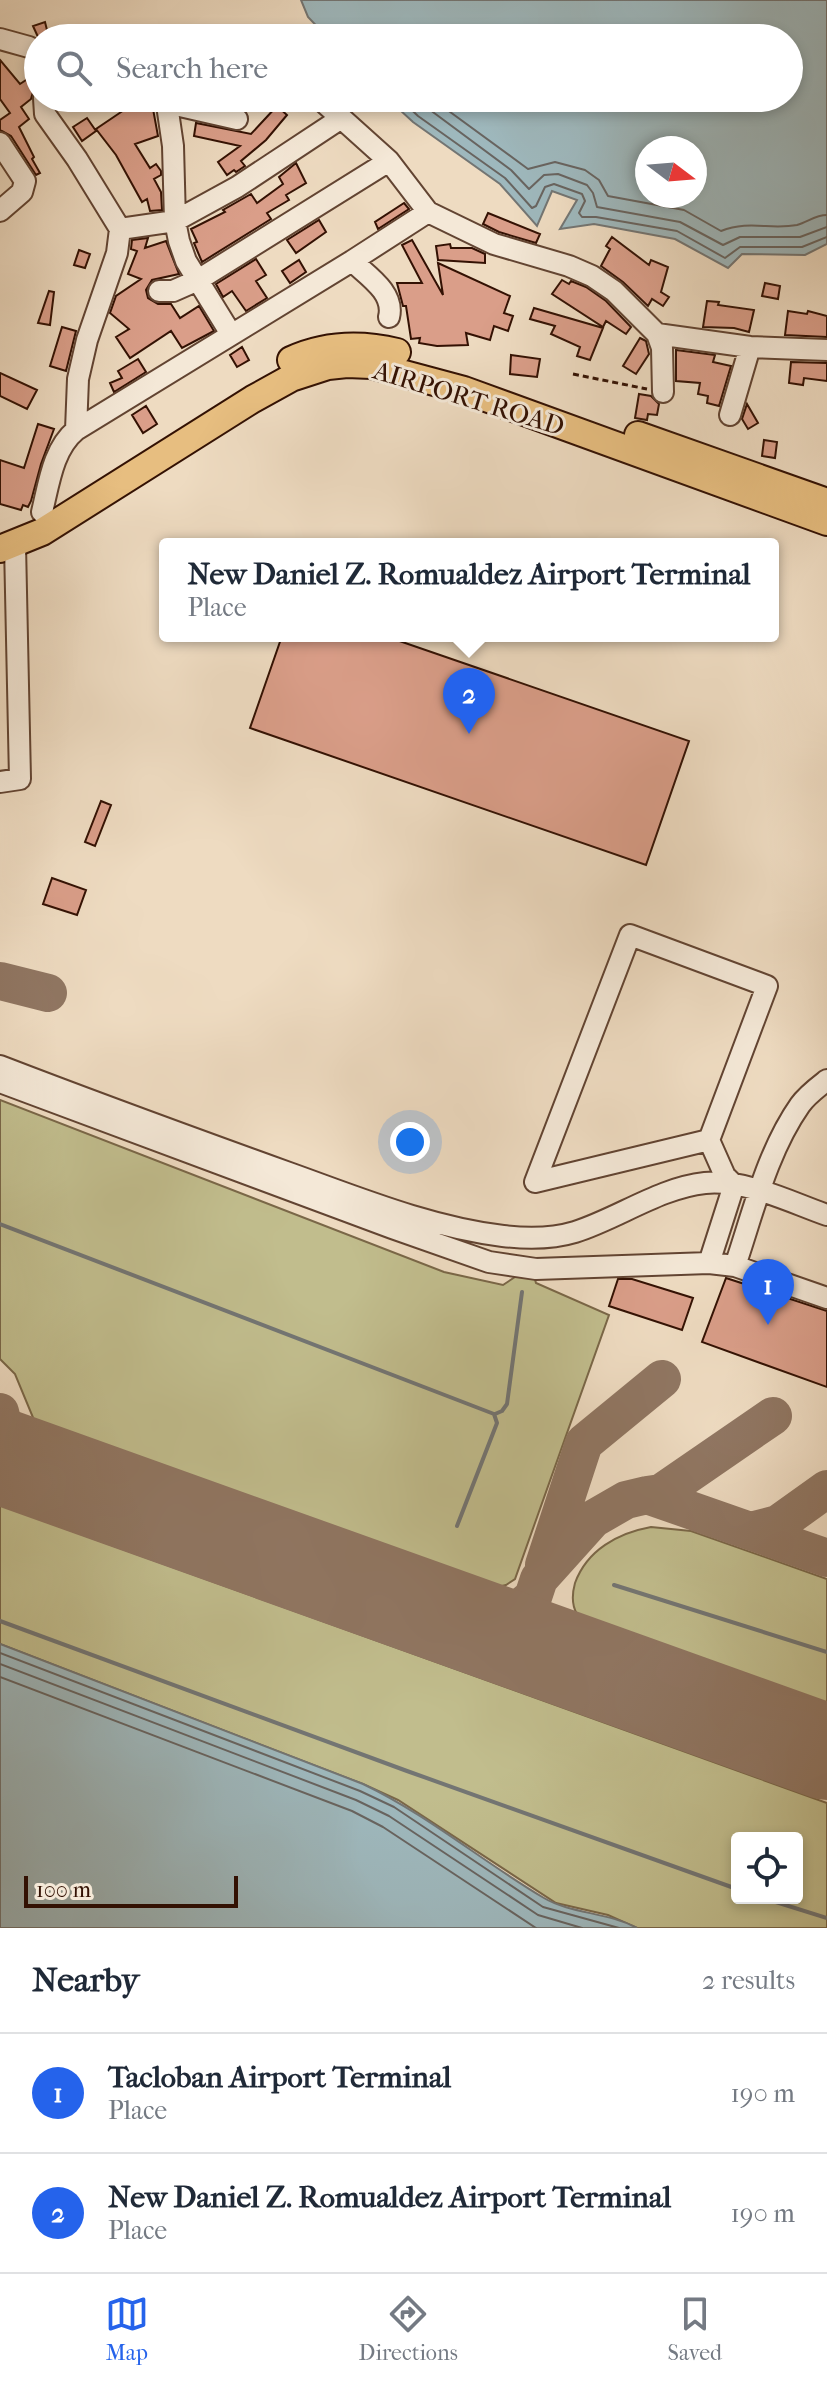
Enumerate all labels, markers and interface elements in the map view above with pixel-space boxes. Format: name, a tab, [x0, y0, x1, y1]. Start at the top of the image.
search box	[24, 24, 803, 112]
icon: search	[52, 46, 96, 90]
text: Search here	[116, 51, 268, 86]
north arrow	[635, 136, 707, 208]
street label: AIRPORT ROAD	[369, 354, 568, 442]
popup	[159, 538, 779, 642]
text: New Daniel Z. Romualdez Airport Terminal	[187, 557, 751, 592]
text: Place	[187, 592, 247, 623]
pin: 2	[443, 668, 495, 734]
your location	[390, 1122, 430, 1162]
pin: 1	[742, 1259, 794, 1325]
map controls	[731, 1832, 803, 1904]
button: locate	[731, 1832, 803, 1904]
scale bar	[24, 1872, 238, 1908]
text: 100 m	[36, 1877, 91, 1903]
text: Nearby	[32, 1960, 139, 2000]
text: 2 results	[702, 1965, 795, 1996]
text: Tacloban Airport Terminal	[108, 2060, 451, 2095]
text: 1	[53, 2078, 63, 2109]
text: 190 m	[731, 2078, 795, 2109]
text: Place	[108, 2095, 167, 2126]
text: New Daniel Z. Romualdez Airport Terminal	[108, 2180, 671, 2215]
text: 2	[51, 2198, 65, 2229]
text: 190 m	[731, 2198, 795, 2229]
text: Place	[108, 2215, 167, 2246]
tab: Map	[105, 2292, 149, 2366]
tab: Directions	[359, 2292, 458, 2366]
tab: Saved	[668, 2292, 722, 2366]

